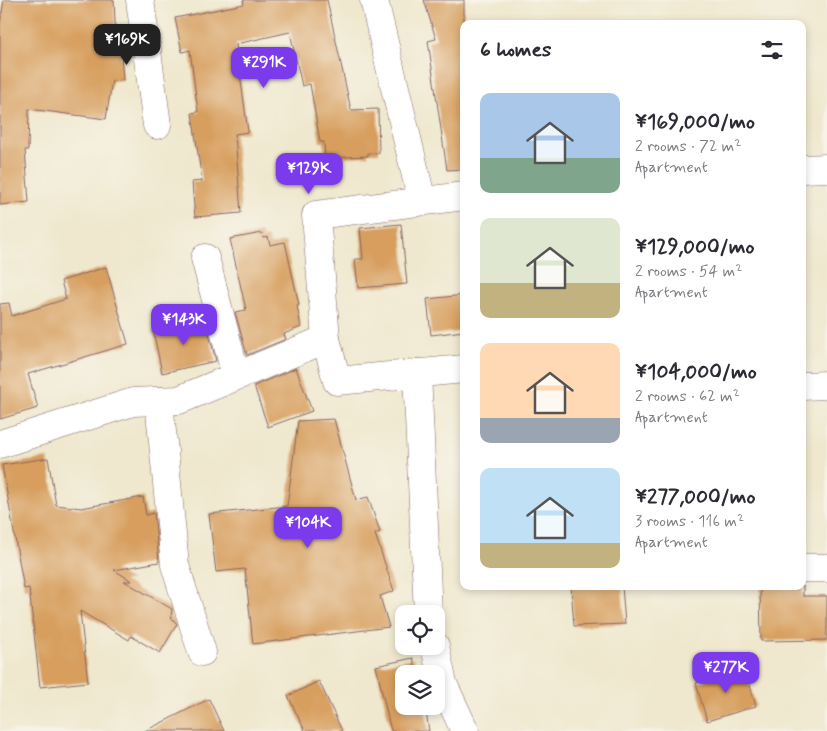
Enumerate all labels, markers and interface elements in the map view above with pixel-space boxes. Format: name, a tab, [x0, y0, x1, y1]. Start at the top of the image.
pin: ¥169K	[92, 23, 162, 66]
text: ¥169K	[105, 29, 149, 50]
text: 6 homes	[480, 36, 551, 64]
icon: filters	[758, 36, 786, 64]
pin: ¥291K	[229, 46, 299, 89]
text: ¥291K	[242, 52, 286, 73]
text: ¥169,000/mo	[635, 108, 755, 136]
icon: home	[520, 113, 580, 173]
text: 2 rooms · 72 m²	[635, 136, 741, 157]
pin: ¥129K	[274, 152, 344, 195]
text: Apartment	[635, 157, 708, 178]
text: ¥129K	[287, 158, 331, 179]
text: ¥129,000/mo	[635, 233, 754, 261]
icon: home	[520, 238, 580, 298]
text: 2 rooms · 54 m²	[635, 261, 742, 282]
text: Apartment	[635, 282, 708, 303]
pin: ¥143K	[149, 304, 219, 346]
text: ¥143K	[162, 309, 206, 330]
text: ¥104,000/mo	[635, 358, 757, 386]
icon: home	[520, 363, 580, 423]
text: 2 rooms · 62 m²	[635, 386, 740, 407]
text: Apartment	[635, 407, 708, 428]
text: ¥277,000/mo	[635, 483, 755, 511]
icon: home	[520, 488, 580, 548]
pin: ¥104K	[273, 506, 343, 549]
text: 3 rooms · 116 m²	[635, 511, 744, 532]
text: ¥104K	[285, 512, 331, 533]
text: Apartment	[635, 532, 708, 553]
map controls	[395, 605, 445, 715]
button: locate	[395, 605, 445, 655]
pin: ¥277K	[691, 652, 761, 694]
text: ¥277K	[703, 657, 749, 678]
button: layers	[395, 665, 445, 715]

